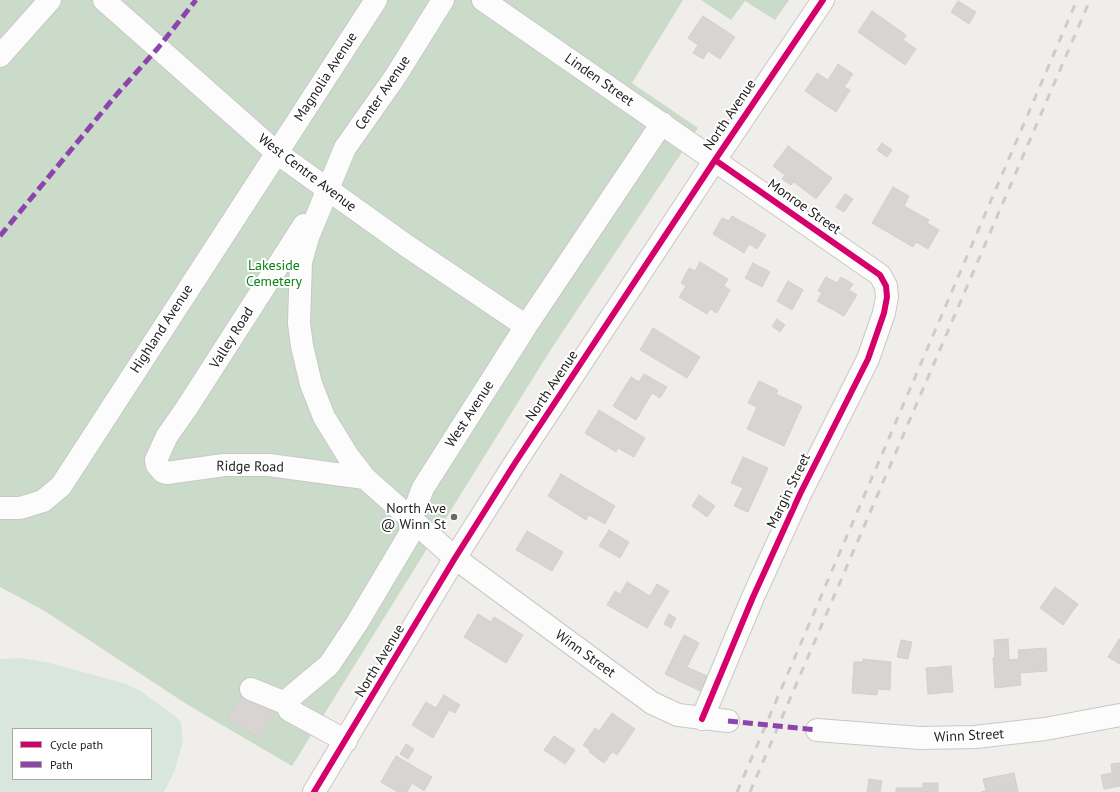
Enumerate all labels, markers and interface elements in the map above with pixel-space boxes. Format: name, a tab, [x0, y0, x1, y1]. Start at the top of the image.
street label: Magnolia Avenue	[291, 29, 361, 125]
street label: Linden Street	[561, 50, 637, 110]
street label: Center Avenue	[352, 53, 414, 133]
street label: North Avenue	[700, 76, 760, 154]
street label: West Centre Avenue	[254, 131, 360, 215]
street label: Monroe Street	[764, 176, 844, 238]
park label: Lakeside Cemetery	[246, 258, 302, 290]
street label: Highland Avenue	[127, 282, 197, 376]
street label: Valley Road	[207, 304, 257, 372]
street label: North Avenue	[522, 347, 582, 425]
street label: West Avenue	[442, 377, 498, 451]
street label: Margin Street	[764, 451, 814, 531]
street label: Ridge Road	[216, 458, 284, 476]
place label: North Ave @ Winn St	[381, 501, 446, 534]
marker: North Ave @ Winn St	[449, 512, 459, 522]
street label: North Avenue	[352, 622, 408, 700]
street label: Winn Street	[552, 627, 618, 681]
street label: Winn Street	[934, 726, 1004, 746]
legend	[12, 728, 152, 780]
text: Cycle path	[50, 737, 103, 752]
text: Path	[50, 757, 73, 772]

